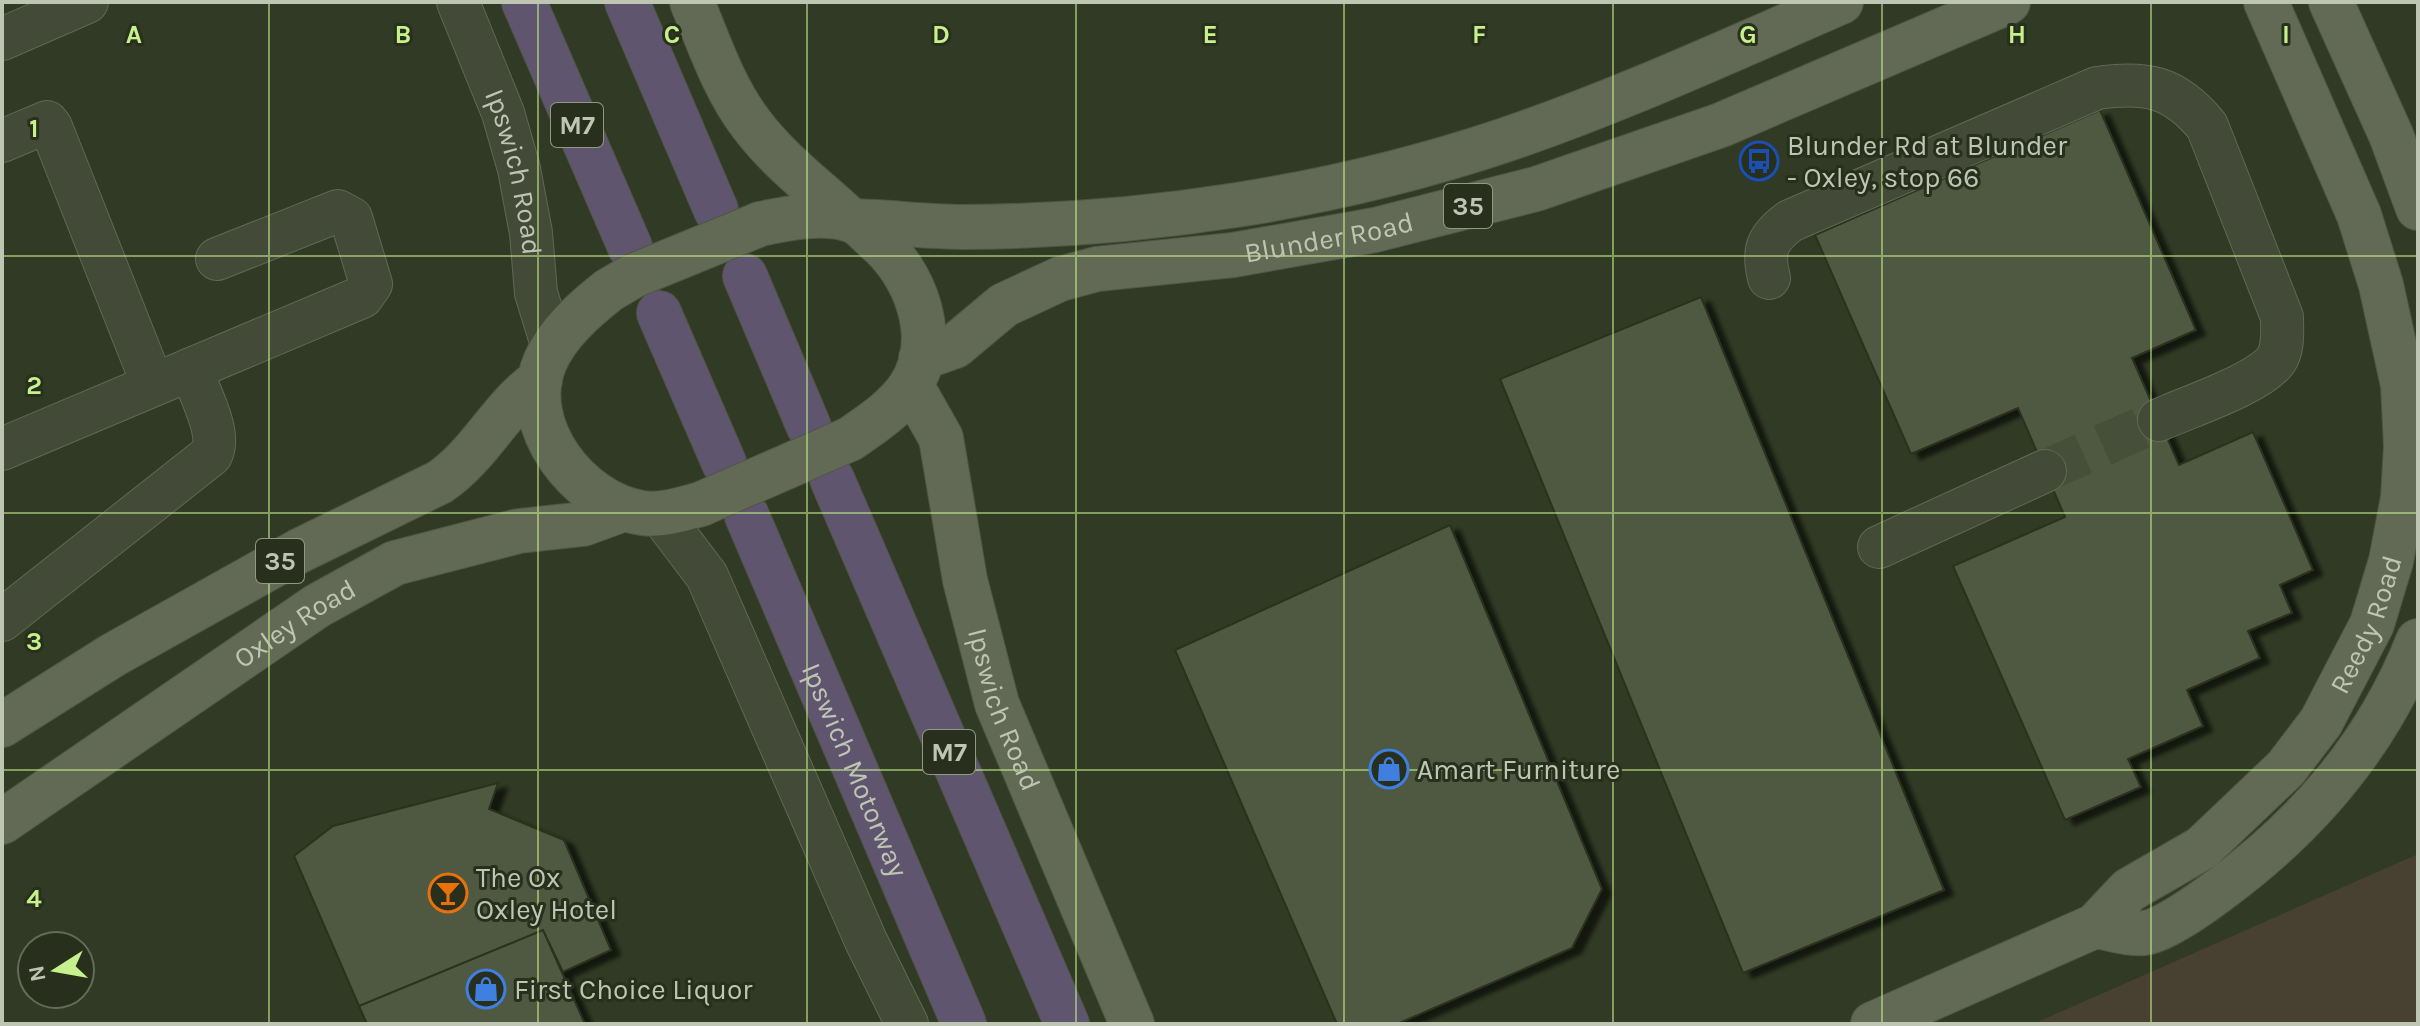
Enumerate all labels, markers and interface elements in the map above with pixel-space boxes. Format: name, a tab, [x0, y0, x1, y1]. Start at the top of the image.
text: A	[126, 19, 142, 50]
text: B	[395, 19, 411, 50]
text: C	[664, 19, 680, 50]
text: D	[932, 19, 950, 50]
text: E	[1202, 19, 1218, 50]
text: F	[1472, 19, 1486, 50]
text: G	[1739, 19, 1757, 50]
text: H	[2008, 19, 2026, 50]
text: I	[2282, 19, 2290, 50]
street label: Ipswich Road	[478, 84, 549, 256]
road number: M7	[551, 103, 603, 147]
text: 1	[29, 113, 39, 144]
place label: Blunder Rd at Blunder - Oxley, stop 66	[1787, 129, 2068, 194]
bus stop icon: Blunder Rd at Blunder - Oxley, stop 66	[1738, 140, 1780, 182]
road number: 35	[1444, 184, 1492, 228]
street label: Blunder Road	[1242, 205, 1417, 270]
text: 2	[26, 370, 42, 401]
road number: 35	[256, 539, 304, 583]
street label: Reedy Road	[2323, 552, 2409, 699]
street label: Oxley Road	[228, 572, 362, 675]
street label: Ipswich Road	[961, 624, 1048, 795]
text: 3	[26, 626, 42, 657]
street label: Ipswich Motorway	[795, 658, 915, 882]
road number: M7	[923, 730, 975, 774]
shop icon: Amart Furniture	[1368, 748, 1410, 790]
place label: Amart Furniture	[1417, 753, 1620, 786]
place label: The Ox Oxley Hotel	[476, 861, 617, 926]
bar icon: The Ox Oxley Hotel	[427, 872, 469, 914]
text: 4	[26, 883, 42, 914]
north arrow	[16, 930, 96, 1010]
text: N	[23, 963, 52, 984]
shop icon: First Choice Liquor	[465, 968, 507, 1010]
place label: First Choice Liquor	[514, 973, 753, 1006]

